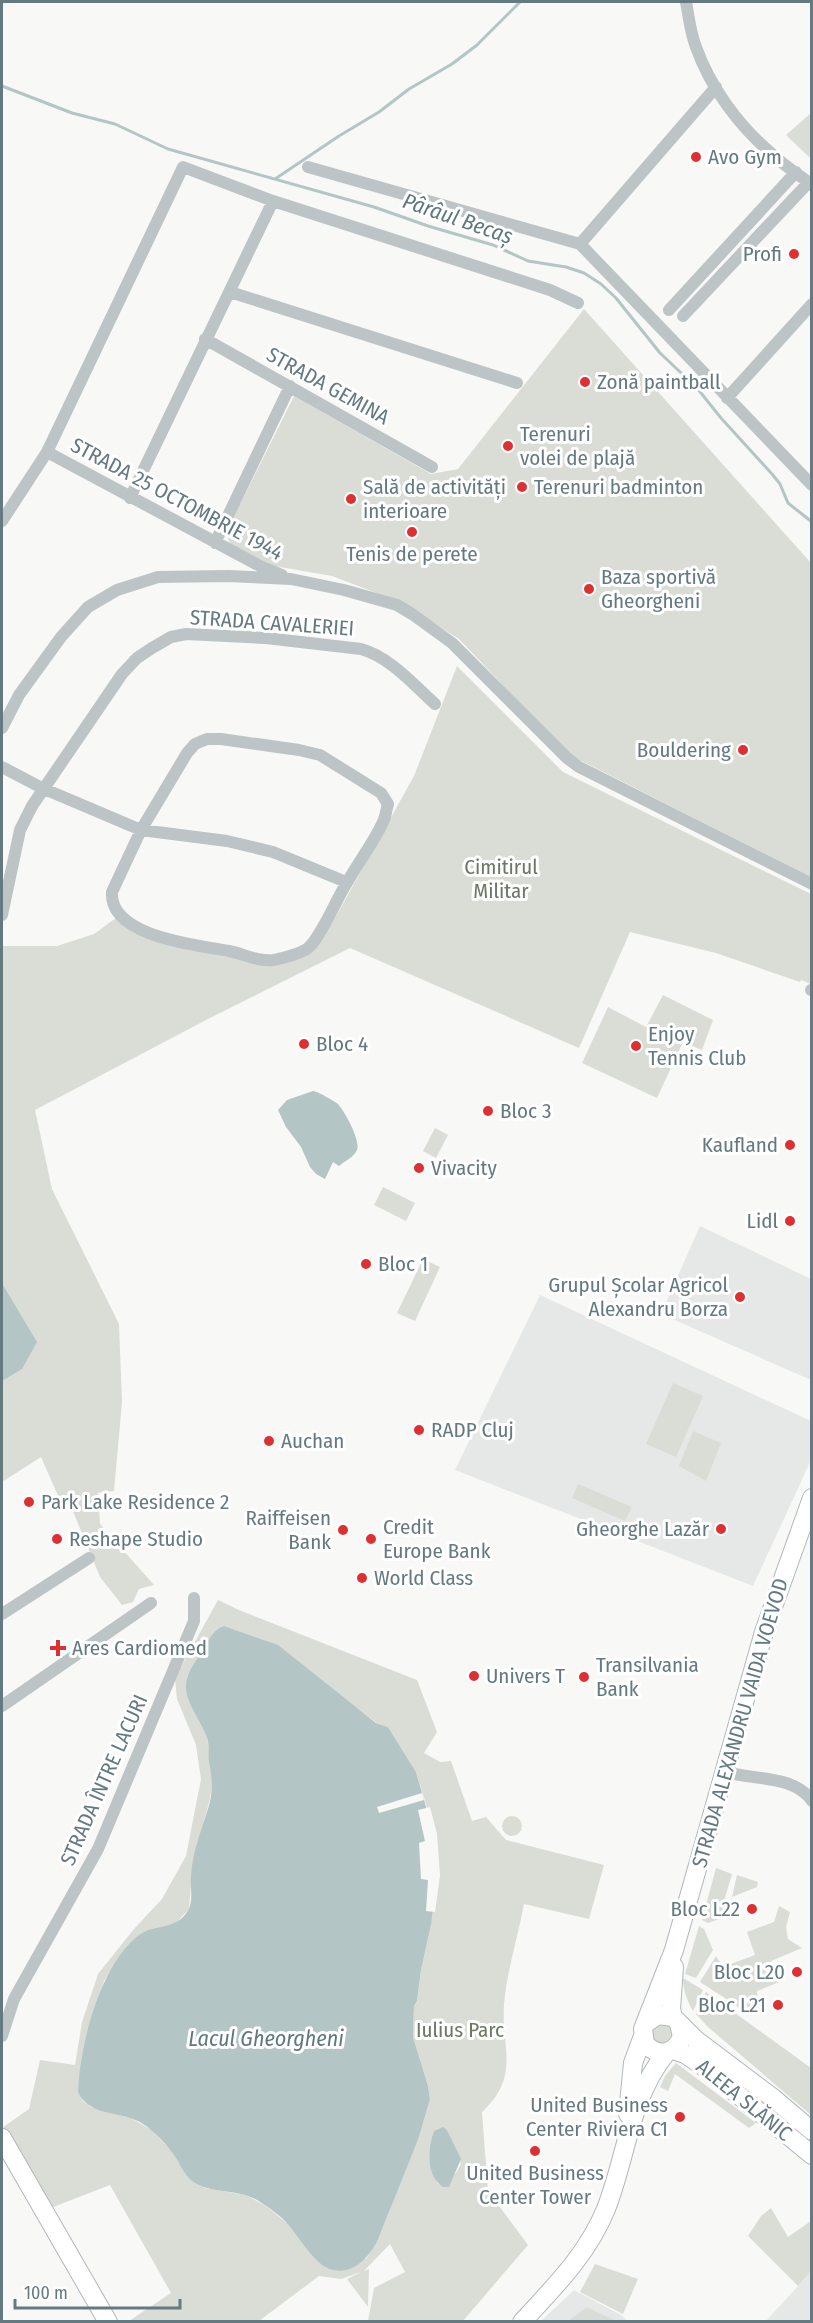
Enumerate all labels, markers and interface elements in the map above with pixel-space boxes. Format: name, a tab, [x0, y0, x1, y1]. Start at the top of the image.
place label: Avo Gym	[708, 144, 782, 170]
marker: Avo Gym	[689, 150, 703, 164]
water label: Pârâul Becaș	[399, 187, 516, 251]
place label: Profi	[743, 241, 782, 267]
marker: Profi	[787, 247, 801, 261]
street label: STRADA GEMINA	[262, 342, 394, 430]
place label: Zonă paintball	[597, 369, 721, 395]
marker: Zonă paintball	[578, 375, 592, 389]
place label: Terenuri volei de plajă	[520, 421, 635, 471]
street label: STRADA 25 OCTOMBRIE 1944	[67, 432, 287, 566]
marker: Terenuri volei de plajă	[501, 439, 515, 453]
place label: Sală de activități interioare	[363, 474, 506, 524]
place label: Terenuri badminton	[534, 474, 703, 500]
marker: Terenuri badminton	[515, 480, 529, 494]
marker: Sală de activități interioare	[344, 492, 358, 506]
marker: Tenis de perete	[405, 525, 419, 539]
place label: Tenis de perete	[346, 541, 478, 567]
place label: Baza sportivă Gheorgheni	[601, 564, 716, 614]
marker: Baza sportivă Gheorgheni	[582, 582, 596, 596]
street label: STRADA CAVALERIEI	[189, 604, 355, 642]
place label: Bouldering	[637, 737, 731, 763]
marker: Bouldering	[736, 743, 750, 757]
park label: Cimitirul Militar	[464, 854, 538, 904]
place label: Enjoy Tennis Club	[648, 1021, 746, 1071]
place label: Bloc 4	[316, 1031, 368, 1057]
marker: Bloc 4	[297, 1037, 311, 1051]
marker: Enjoy Tennis Club	[629, 1039, 643, 1053]
place label: Bloc 3	[500, 1098, 551, 1124]
marker: Bloc 3	[481, 1104, 495, 1118]
place label: Kaufland	[702, 1132, 778, 1158]
marker: Kaufland	[783, 1138, 797, 1152]
place label: Vivacity	[431, 1155, 497, 1181]
marker: Vivacity	[412, 1161, 426, 1175]
place label: Lidl	[747, 1208, 778, 1234]
marker: Lidl	[783, 1214, 797, 1228]
place label: Bloc 1	[378, 1251, 428, 1277]
marker: Bloc 1	[359, 1257, 373, 1271]
place label: Grupul Școlar Agricol Alexandru Borza	[548, 1272, 728, 1322]
marker: Grupul Școlar Agricol Alexandru Borza	[733, 1290, 747, 1304]
place label: RADP Cluj	[431, 1417, 514, 1443]
marker: RADP Cluj	[412, 1423, 426, 1437]
place label: Auchan	[281, 1428, 344, 1454]
marker: Auchan	[262, 1434, 276, 1448]
place label: Park Lake Residence 2	[41, 1489, 229, 1515]
marker: Park Lake Residence 2	[22, 1495, 36, 1509]
place label: Raiffeisen Bank	[245, 1505, 331, 1555]
place label: Credit Europe Bank	[383, 1514, 491, 1564]
place label: Gheorghe Lazăr	[576, 1516, 710, 1542]
marker: Gheorghe Lazăr	[714, 1522, 728, 1536]
marker: Raiffeisen Bank	[336, 1523, 350, 1537]
place label: Reshape Studio	[69, 1526, 203, 1552]
marker: Reshape Studio	[50, 1532, 64, 1546]
marker: Credit Europe Bank	[364, 1532, 378, 1546]
place label: World Class	[374, 1565, 473, 1591]
marker: World Class	[355, 1571, 369, 1585]
street label: STRADA ALEXANDRU VAIDA VOEVOD	[686, 1575, 794, 1871]
place label: Ares Cardiomed	[72, 1635, 207, 1661]
marker: Ares Cardiomed	[49, 1639, 67, 1657]
place label: Transilvania Bank	[596, 1652, 699, 1702]
place label: Univers T	[486, 1663, 565, 1689]
marker: Univers T	[467, 1669, 481, 1683]
marker: Transilvania Bank	[577, 1670, 591, 1684]
street label: STRADA ÎNTRE LACURI	[55, 1691, 153, 1869]
place label: Bloc L22	[671, 1896, 740, 1922]
marker: Bloc L22	[745, 1902, 759, 1916]
place label: Bloc L20	[714, 1959, 785, 1985]
marker: Bloc L20	[790, 1965, 804, 1979]
place label: Bloc L21	[698, 1992, 766, 2018]
marker: Bloc L21	[771, 1998, 785, 2012]
park label: Iulius Parc	[416, 2017, 504, 2043]
water label: Lacul Gheorgheni	[188, 2025, 344, 2052]
street label: ALEEA SLĂNIC	[691, 2053, 797, 2147]
place label: United Business Center Riviera C1	[526, 2092, 668, 2142]
marker: United Business Center Riviera C1	[673, 2110, 687, 2124]
marker: United Business Center Tower	[528, 2144, 542, 2158]
place label: United Business Center Tower	[466, 2160, 604, 2210]
scale bar	[15, 2272, 180, 2310]
text: 100 m	[24, 2282, 68, 2304]

